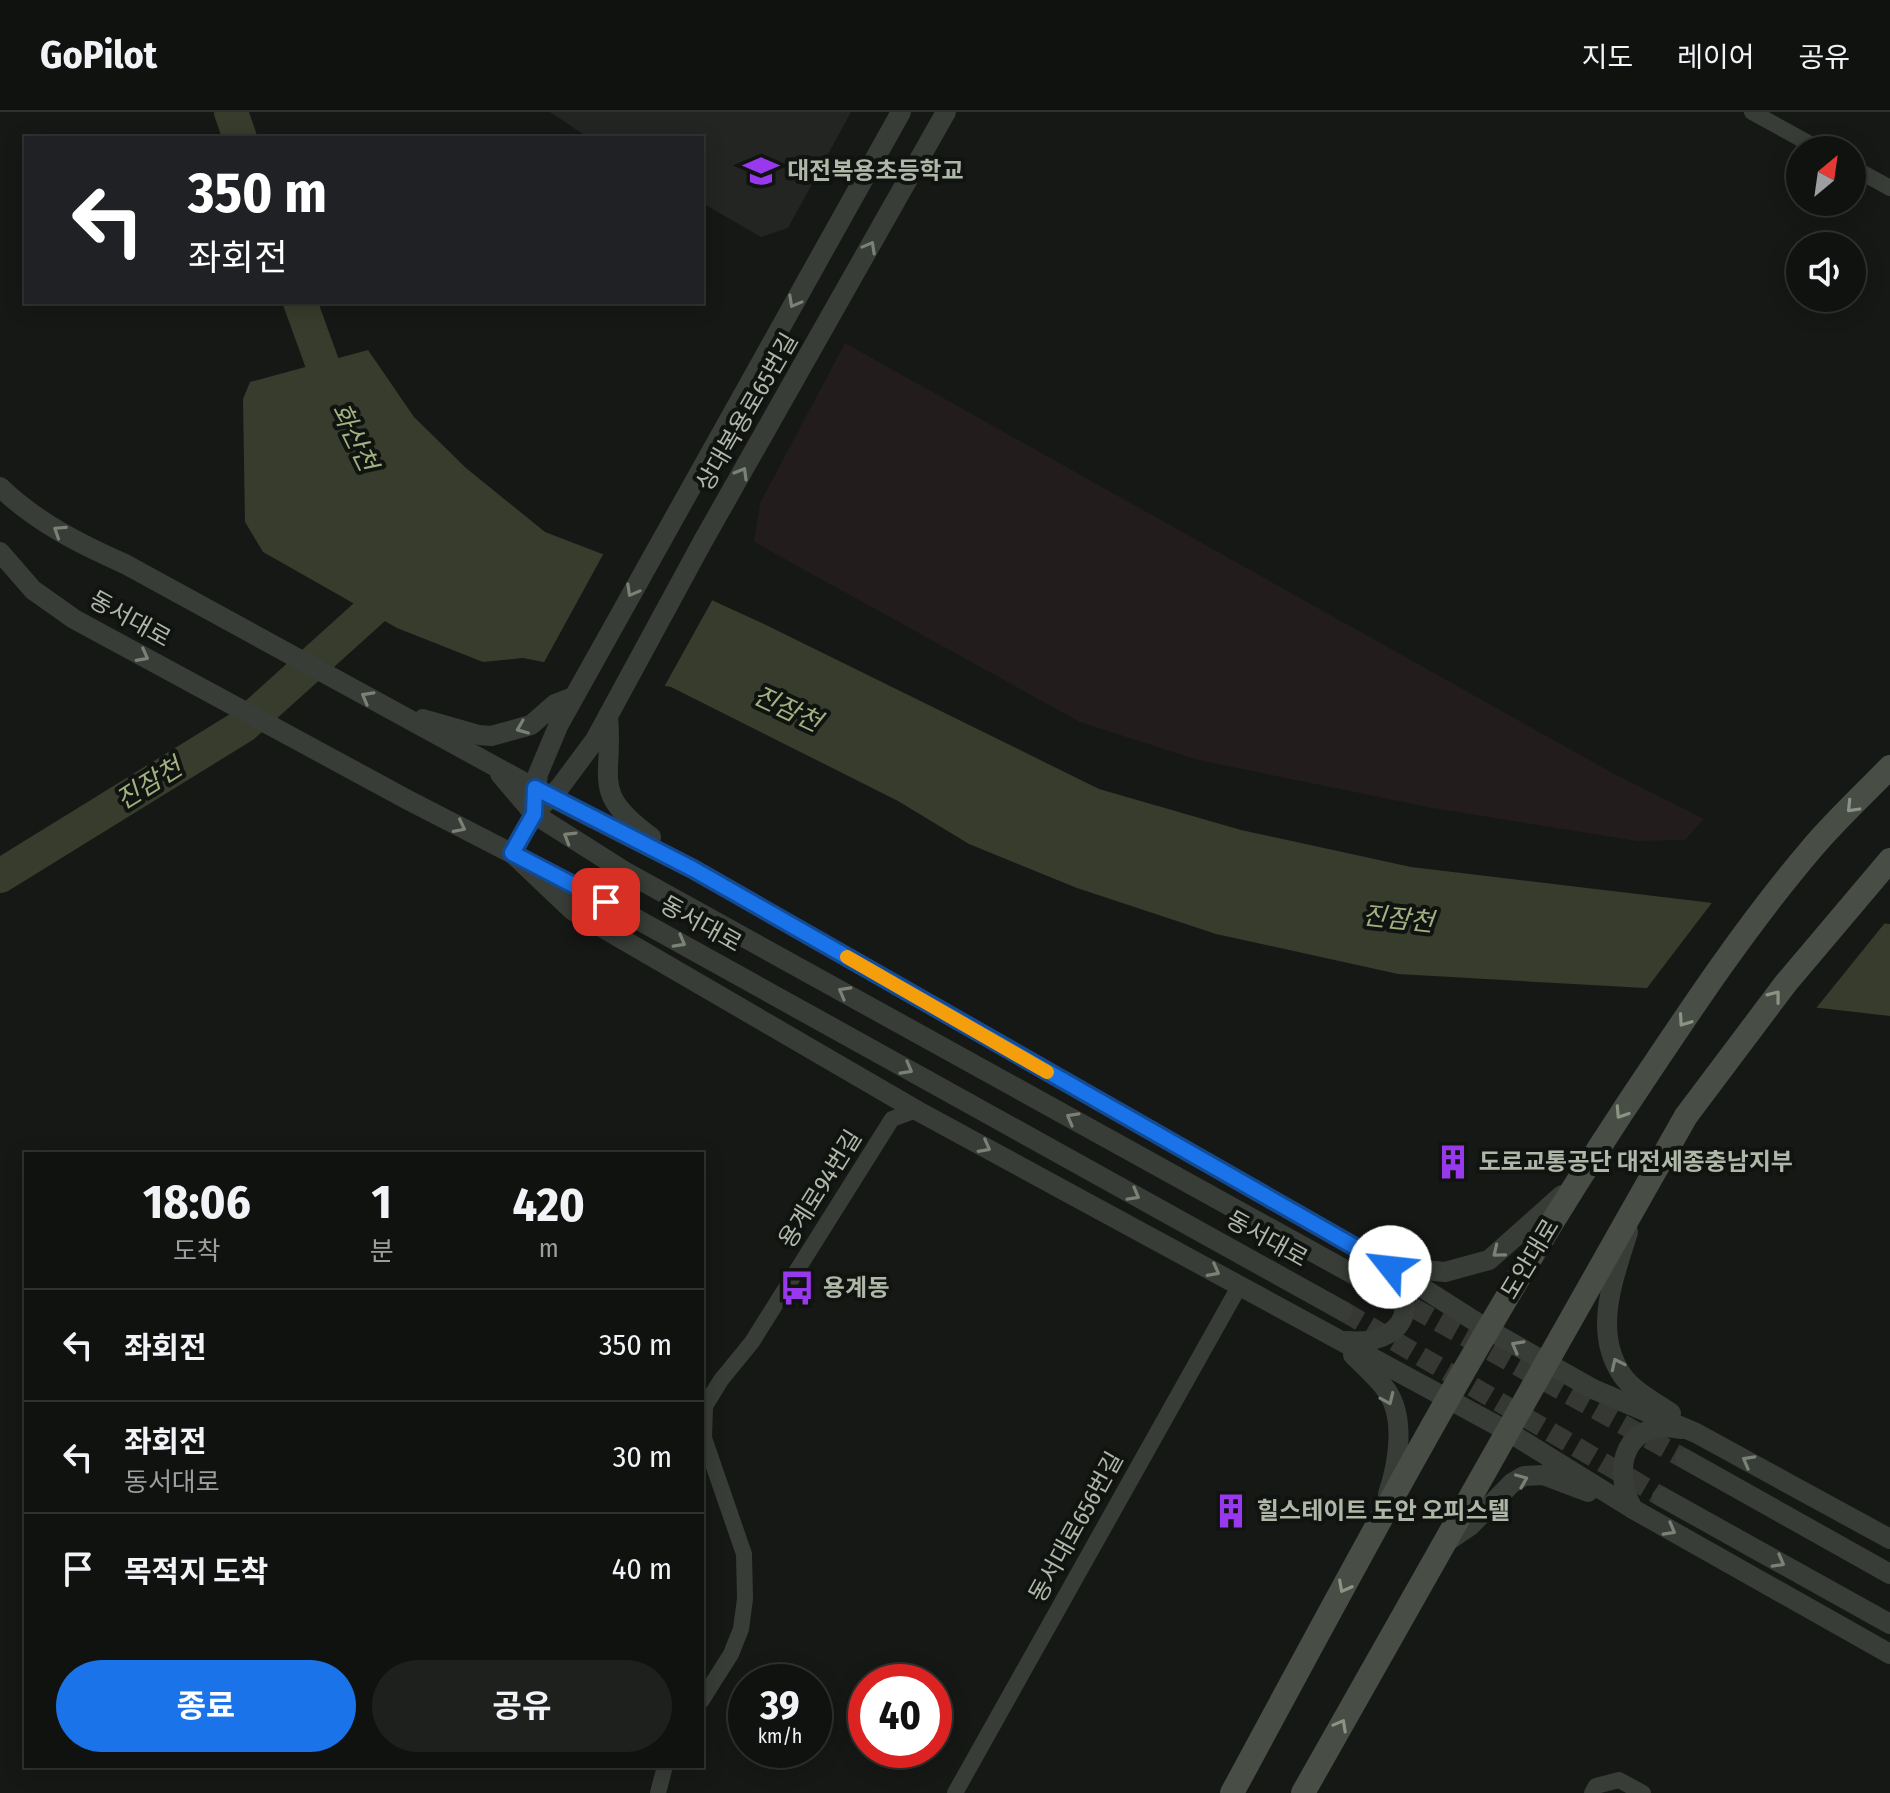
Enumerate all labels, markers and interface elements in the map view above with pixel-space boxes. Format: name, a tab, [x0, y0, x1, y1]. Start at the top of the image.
text: GoPilot	[40, 32, 157, 78]
text: 지도	[1582, 41, 1633, 74]
text: 레이어	[1677, 41, 1754, 74]
text: 공유	[1798, 41, 1850, 74]
north arrow	[1786, 136, 1866, 216]
map controls	[1786, 136, 1866, 312]
school or university icon: 대전복용초등학교	[742, 152, 780, 190]
place label: 대전복용초등학교	[787, 157, 964, 185]
text: 350 m	[188, 160, 327, 227]
icon: left	[56, 168, 160, 272]
button: sound	[1786, 232, 1866, 312]
text: 좌회전	[188, 236, 287, 280]
one-way arrow	[861, 241, 876, 255]
one-way arrow	[788, 293, 803, 308]
street label: 상대복용로65번길	[691, 328, 803, 496]
water label: 화산천	[324, 398, 385, 479]
one-way arrow	[732, 467, 748, 482]
one-way arrow	[54, 525, 68, 540]
one-way arrow	[626, 582, 642, 596]
street label: 동서대로	[85, 585, 175, 653]
one-way arrow	[134, 646, 148, 662]
water label: 진잠천	[748, 680, 829, 740]
one-way arrow	[360, 691, 375, 706]
one-way arrow	[516, 718, 530, 734]
water label: 진잠천	[110, 750, 190, 816]
one-way arrow	[1847, 798, 1861, 812]
one-way arrow	[452, 817, 467, 832]
one-way arrow	[563, 831, 578, 847]
pin	[572, 868, 640, 936]
icon: arrive	[584, 880, 628, 924]
street label: 동서대로	[656, 890, 746, 958]
water label: 진잠천	[1361, 900, 1438, 938]
one-way arrow	[672, 933, 686, 948]
one-way arrow	[838, 986, 853, 1002]
one-way arrow	[1766, 990, 1780, 1005]
one-way arrow	[1679, 1012, 1694, 1026]
one-way arrow	[899, 1059, 913, 1074]
one-way arrow	[1616, 1105, 1631, 1119]
one-way arrow	[1066, 1112, 1080, 1128]
street label: 용계로94번길	[773, 1125, 867, 1253]
one-way arrow	[977, 1138, 991, 1153]
building icon: 도로교통공단 대전세종충남지부	[1434, 1143, 1472, 1181]
place label: 도로교통공단 대전세종충남지부	[1479, 1148, 1793, 1176]
text: 18:06	[143, 1173, 251, 1231]
text: 1	[372, 1173, 392, 1231]
text: 420	[513, 1176, 585, 1234]
one-way arrow	[1126, 1185, 1140, 1201]
street label: 동서대로	[1222, 1205, 1312, 1273]
street label: 도안대로	[1495, 1214, 1565, 1304]
position arrow	[1348, 1225, 1432, 1309]
text: m	[539, 1233, 559, 1264]
text: 도착	[173, 1236, 221, 1267]
text: 분	[370, 1236, 394, 1267]
one-way arrow	[1493, 1242, 1507, 1257]
one-way arrow	[1205, 1261, 1219, 1277]
bus stop icon: 용계동	[778, 1269, 816, 1307]
place label: 용계동	[823, 1274, 889, 1302]
icon: left	[56, 1323, 100, 1367]
text: 350 m	[599, 1327, 672, 1363]
text: 좌회전	[124, 1330, 207, 1366]
one-way arrow	[1511, 1340, 1526, 1355]
one-way arrow	[1611, 1358, 1627, 1373]
one-way arrow	[1379, 1391, 1395, 1406]
text: 좌회전	[124, 1424, 207, 1460]
icon: left	[56, 1435, 100, 1479]
text: 30 m	[613, 1439, 672, 1475]
street label: 동서대로656번길	[1023, 1447, 1129, 1607]
one-way arrow	[1742, 1455, 1757, 1471]
text: 동서대로	[124, 1467, 220, 1498]
one-way arrow	[1514, 1473, 1528, 1490]
building icon: 힐스테이트 도안 오피스텔	[1212, 1492, 1250, 1530]
place label: 힐스테이트 도안 오피스텔	[1257, 1497, 1510, 1525]
one-way arrow	[1661, 1520, 1675, 1536]
icon: arrive	[56, 1547, 100, 1591]
text: 40 m	[612, 1551, 672, 1587]
one-way arrow	[1770, 1552, 1785, 1568]
text: 목적지 도착	[124, 1554, 268, 1590]
one-way arrow	[1338, 1578, 1353, 1593]
button: 종료	[56, 1660, 356, 1752]
button: 공유	[372, 1660, 672, 1752]
speed limit sign: 40	[848, 1664, 952, 1768]
text: 39	[760, 1682, 800, 1730]
one-way arrow	[1331, 1719, 1347, 1734]
text: km/h	[758, 1724, 802, 1748]

